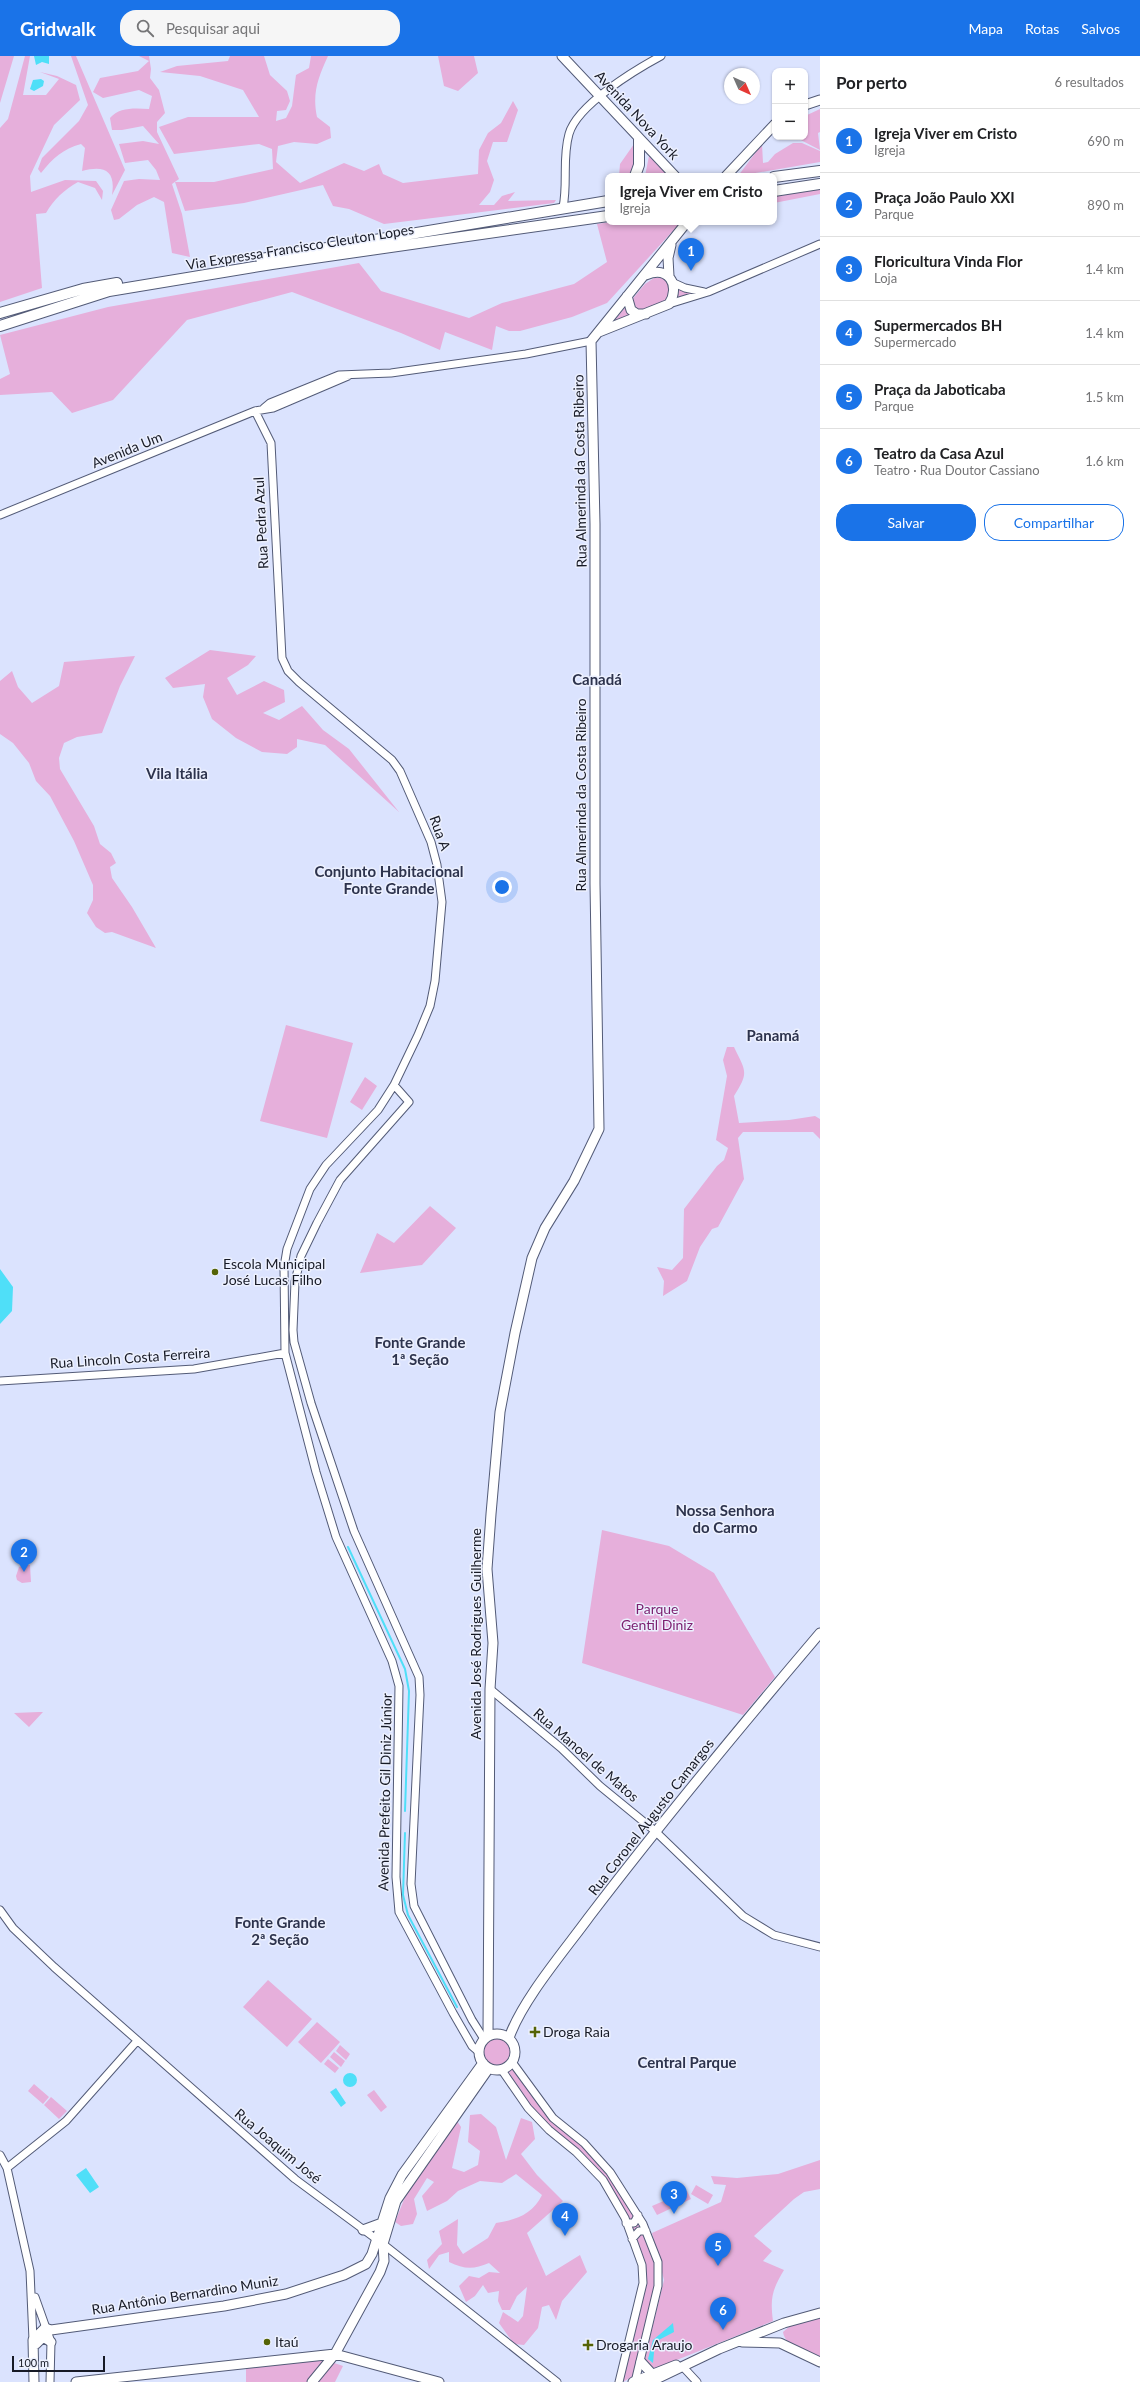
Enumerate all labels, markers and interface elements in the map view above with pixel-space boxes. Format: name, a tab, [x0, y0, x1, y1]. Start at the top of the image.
search box	[120, 10, 400, 46]
text: Gridwalk	[20, 17, 96, 40]
icon: search	[134, 17, 156, 39]
text: Pesquisar aqui	[166, 19, 260, 37]
text: Mapa	[968, 20, 1003, 37]
text: Rotas	[1025, 20, 1059, 37]
text: Salvos	[1081, 20, 1120, 37]
street label: Avenida Nova York	[592, 67, 684, 163]
north arrow	[724, 68, 760, 104]
map controls	[772, 68, 808, 140]
button: +	[772, 68, 808, 104]
text: Por perto	[836, 72, 907, 93]
text: 6 resultados	[1054, 74, 1124, 90]
button: −	[772, 104, 808, 140]
text: Igreja Viver em Cristo	[874, 124, 1017, 142]
text: 1	[845, 133, 853, 149]
text: 690 m	[1087, 133, 1124, 149]
text: Igreja	[874, 142, 905, 158]
popup	[605, 173, 777, 225]
text: Igreja Viver em Cristo	[619, 182, 763, 200]
text: Praça João Paulo XXI	[874, 188, 1015, 206]
text: 2	[845, 197, 853, 213]
text: 890 m	[1087, 197, 1124, 213]
text: Igreja	[619, 200, 651, 216]
text: Parque	[874, 206, 914, 222]
street label: Via Expressa Francisco Cleuton Lopes	[185, 220, 415, 273]
pin: 1	[678, 238, 704, 271]
text: Floricultura Vinda Flor	[874, 252, 1023, 270]
text: 3	[845, 261, 853, 277]
text: 1.4 km	[1085, 261, 1124, 277]
text: Loja	[874, 270, 897, 286]
text: Supermercados BH	[874, 316, 1002, 334]
text: 4	[845, 325, 853, 341]
text: 1.4 km	[1085, 325, 1124, 341]
text: Supermercado	[874, 334, 956, 350]
street label: Rua Almerinda da Costa Ribeiro	[569, 374, 590, 568]
text: Praça da Jaboticaba	[874, 380, 1006, 398]
text: 5	[845, 389, 853, 405]
text: 1.5 km	[1085, 389, 1124, 405]
text: Parque	[874, 398, 914, 414]
street label: Avenida Um	[89, 428, 165, 471]
text: Teatro da Casa Azul	[874, 444, 1004, 462]
text: 6	[845, 453, 853, 469]
text: 1.6 km	[1085, 453, 1124, 469]
text: Teatro · Rua Doutor Cassiano	[874, 462, 1040, 478]
street label: Rua Pedra Azul	[250, 477, 271, 569]
button: Salvar	[836, 504, 976, 541]
button: Compartilhar	[984, 504, 1124, 541]
district label: Canadá	[572, 670, 622, 688]
street label: Rua Almerinda da Costa Ribeiro	[572, 698, 589, 892]
district label: Vila Itália	[145, 764, 208, 782]
street label: Rua A	[426, 813, 455, 853]
district label: Conjunto Habitacional Fonte Grande	[314, 862, 464, 897]
your location	[492, 877, 512, 897]
district label: Panamá	[747, 1026, 799, 1044]
place label: Escola Municipal José Lucas Filho	[223, 1255, 325, 1288]
marker: Escola Municipal José Lucas Filho	[210, 1267, 220, 1277]
district label: Fonte Grande 1ª Seção	[375, 1333, 465, 1368]
street label: Rua Lincoln Costa Ferreira	[49, 1343, 211, 1372]
district label: Nossa Senhora do Carmo	[675, 1501, 775, 1536]
street label: Avenida José Rodrigues Guilherme	[467, 1528, 484, 1740]
pin: 2	[11, 1539, 37, 1572]
park label: Parque Gentil Diniz	[621, 1600, 693, 1633]
street label: Avenida Prefeito Gil Diniz Júnior	[374, 1693, 395, 1891]
street label: Rua Manoel de Matos	[530, 1704, 642, 1805]
street label: Rua Coronel Augusto Camargos	[584, 1735, 717, 1898]
district label: Fonte Grande 2ª Seção	[235, 1913, 325, 1948]
place label: Droga Raia	[543, 2023, 610, 2040]
marker: Droga Raia	[530, 2027, 540, 2037]
district label: Central Parque	[637, 2053, 737, 2071]
street label: Rua Joaquim José	[232, 2104, 325, 2187]
pin: 3	[661, 2181, 687, 2214]
pin: 4	[552, 2203, 578, 2236]
pin: 5	[705, 2233, 731, 2266]
street label: Rua Antônio Bernardino Muniz	[90, 2271, 280, 2318]
pin: 6	[710, 2297, 736, 2330]
place label: Itaú	[275, 2333, 299, 2350]
place label: Drogaria Araujo	[596, 2336, 693, 2353]
marker: Itaú	[262, 2337, 272, 2347]
marker: Drogaria Araujo	[583, 2340, 593, 2350]
scale bar	[12, 2354, 105, 2373]
text: 100 m	[18, 2356, 49, 2369]

